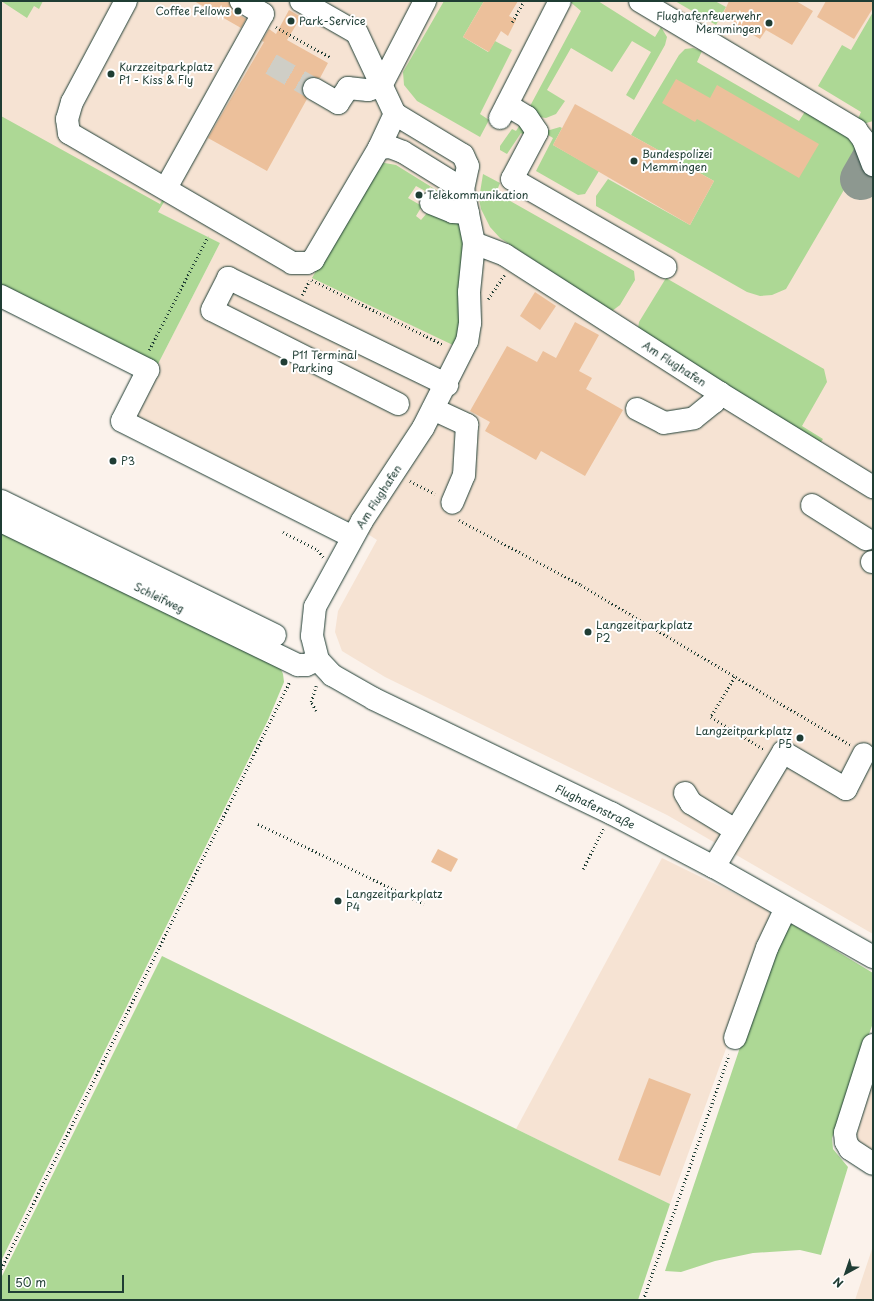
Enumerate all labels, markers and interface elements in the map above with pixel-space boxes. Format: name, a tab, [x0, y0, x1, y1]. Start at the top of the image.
place label: Coffee Fellows	[154, 4, 230, 18]
marker: Coffee Fellows	[233, 6, 243, 16]
place label: Flughafenfeuerwehr Memmingen	[656, 10, 761, 36]
place label: Park-Service	[299, 14, 366, 28]
marker: Park-Service	[286, 16, 296, 26]
marker: Flughafenfeuerwehr Memmingen	[764, 18, 774, 28]
place label: Kurzzeitparkplatz P1 - Kiss & Fly	[119, 61, 213, 87]
marker: Kurzzeitparkplatz P1 - Kiss & Fly	[106, 69, 116, 79]
place label: Bundespolizei Memmingen	[642, 148, 712, 174]
marker: Bundespolizei Memmingen	[629, 156, 639, 166]
place label: Telekommunikation	[427, 188, 528, 202]
marker: Telekommunikation	[414, 190, 424, 200]
street label: Am Flughafen	[639, 338, 709, 390]
place label: P11 Terminal Parking	[292, 349, 358, 375]
marker: P11 Terminal Parking	[279, 357, 289, 367]
place label: P3	[121, 454, 135, 468]
marker: P3	[108, 456, 118, 466]
street label: Am Flughafen	[353, 462, 405, 532]
street label: Schleifweg	[132, 580, 186, 616]
place label: Langzeitparkplatz P2	[596, 619, 693, 645]
marker: Langzeitparkplatz P2	[583, 627, 593, 637]
place label: Langzeitparkplatz P5	[695, 725, 792, 751]
marker: Langzeitparkplatz P5	[795, 733, 805, 743]
street label: Flughafenstraße	[553, 782, 637, 832]
place label: Langzeitparkplatz P4	[346, 888, 443, 914]
marker: Langzeitparkplatz P4	[333, 896, 343, 906]
north arrow	[826, 1253, 866, 1293]
scale bar	[10, 1267, 126, 1293]
text: 50 m	[15, 1273, 46, 1291]
text: N	[829, 1273, 847, 1292]

